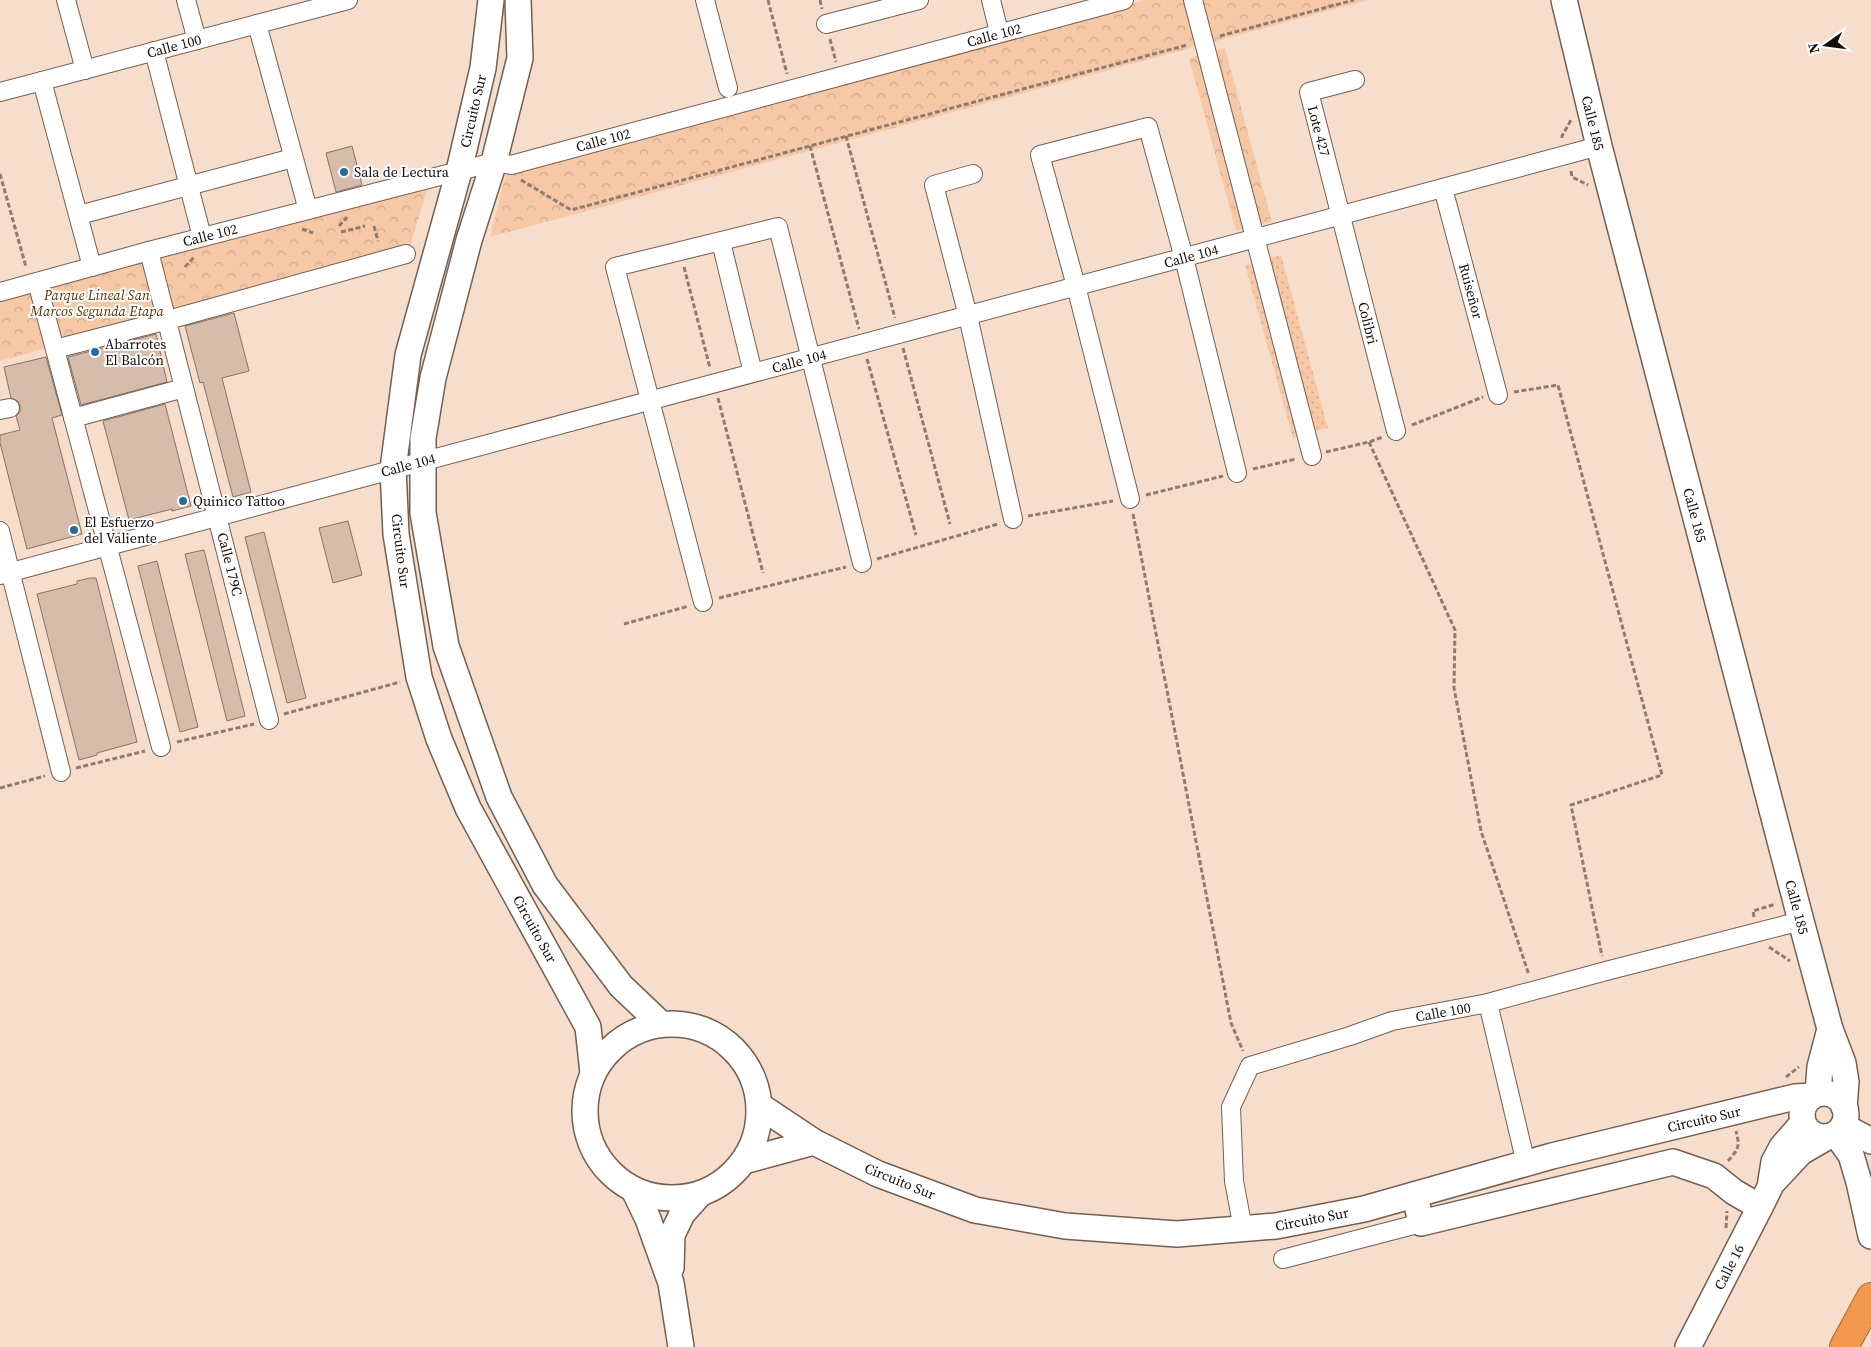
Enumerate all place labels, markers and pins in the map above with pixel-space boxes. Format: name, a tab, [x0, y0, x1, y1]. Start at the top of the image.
place label: Sala de Lectura	[354, 162, 450, 182]
marker: Sala de Lectura	[338, 166, 350, 178]
place label: Abarrotes El Balcón	[105, 334, 166, 370]
marker: Abarrotes El Balcón	[89, 346, 101, 358]
place label: Quinico Tattoo	[193, 491, 285, 511]
marker: Quinico Tattoo	[177, 495, 189, 507]
place label: El Esfuerzo del Valiente	[84, 512, 157, 548]
marker: El Esfuerzo del Valiente	[68, 524, 80, 536]

